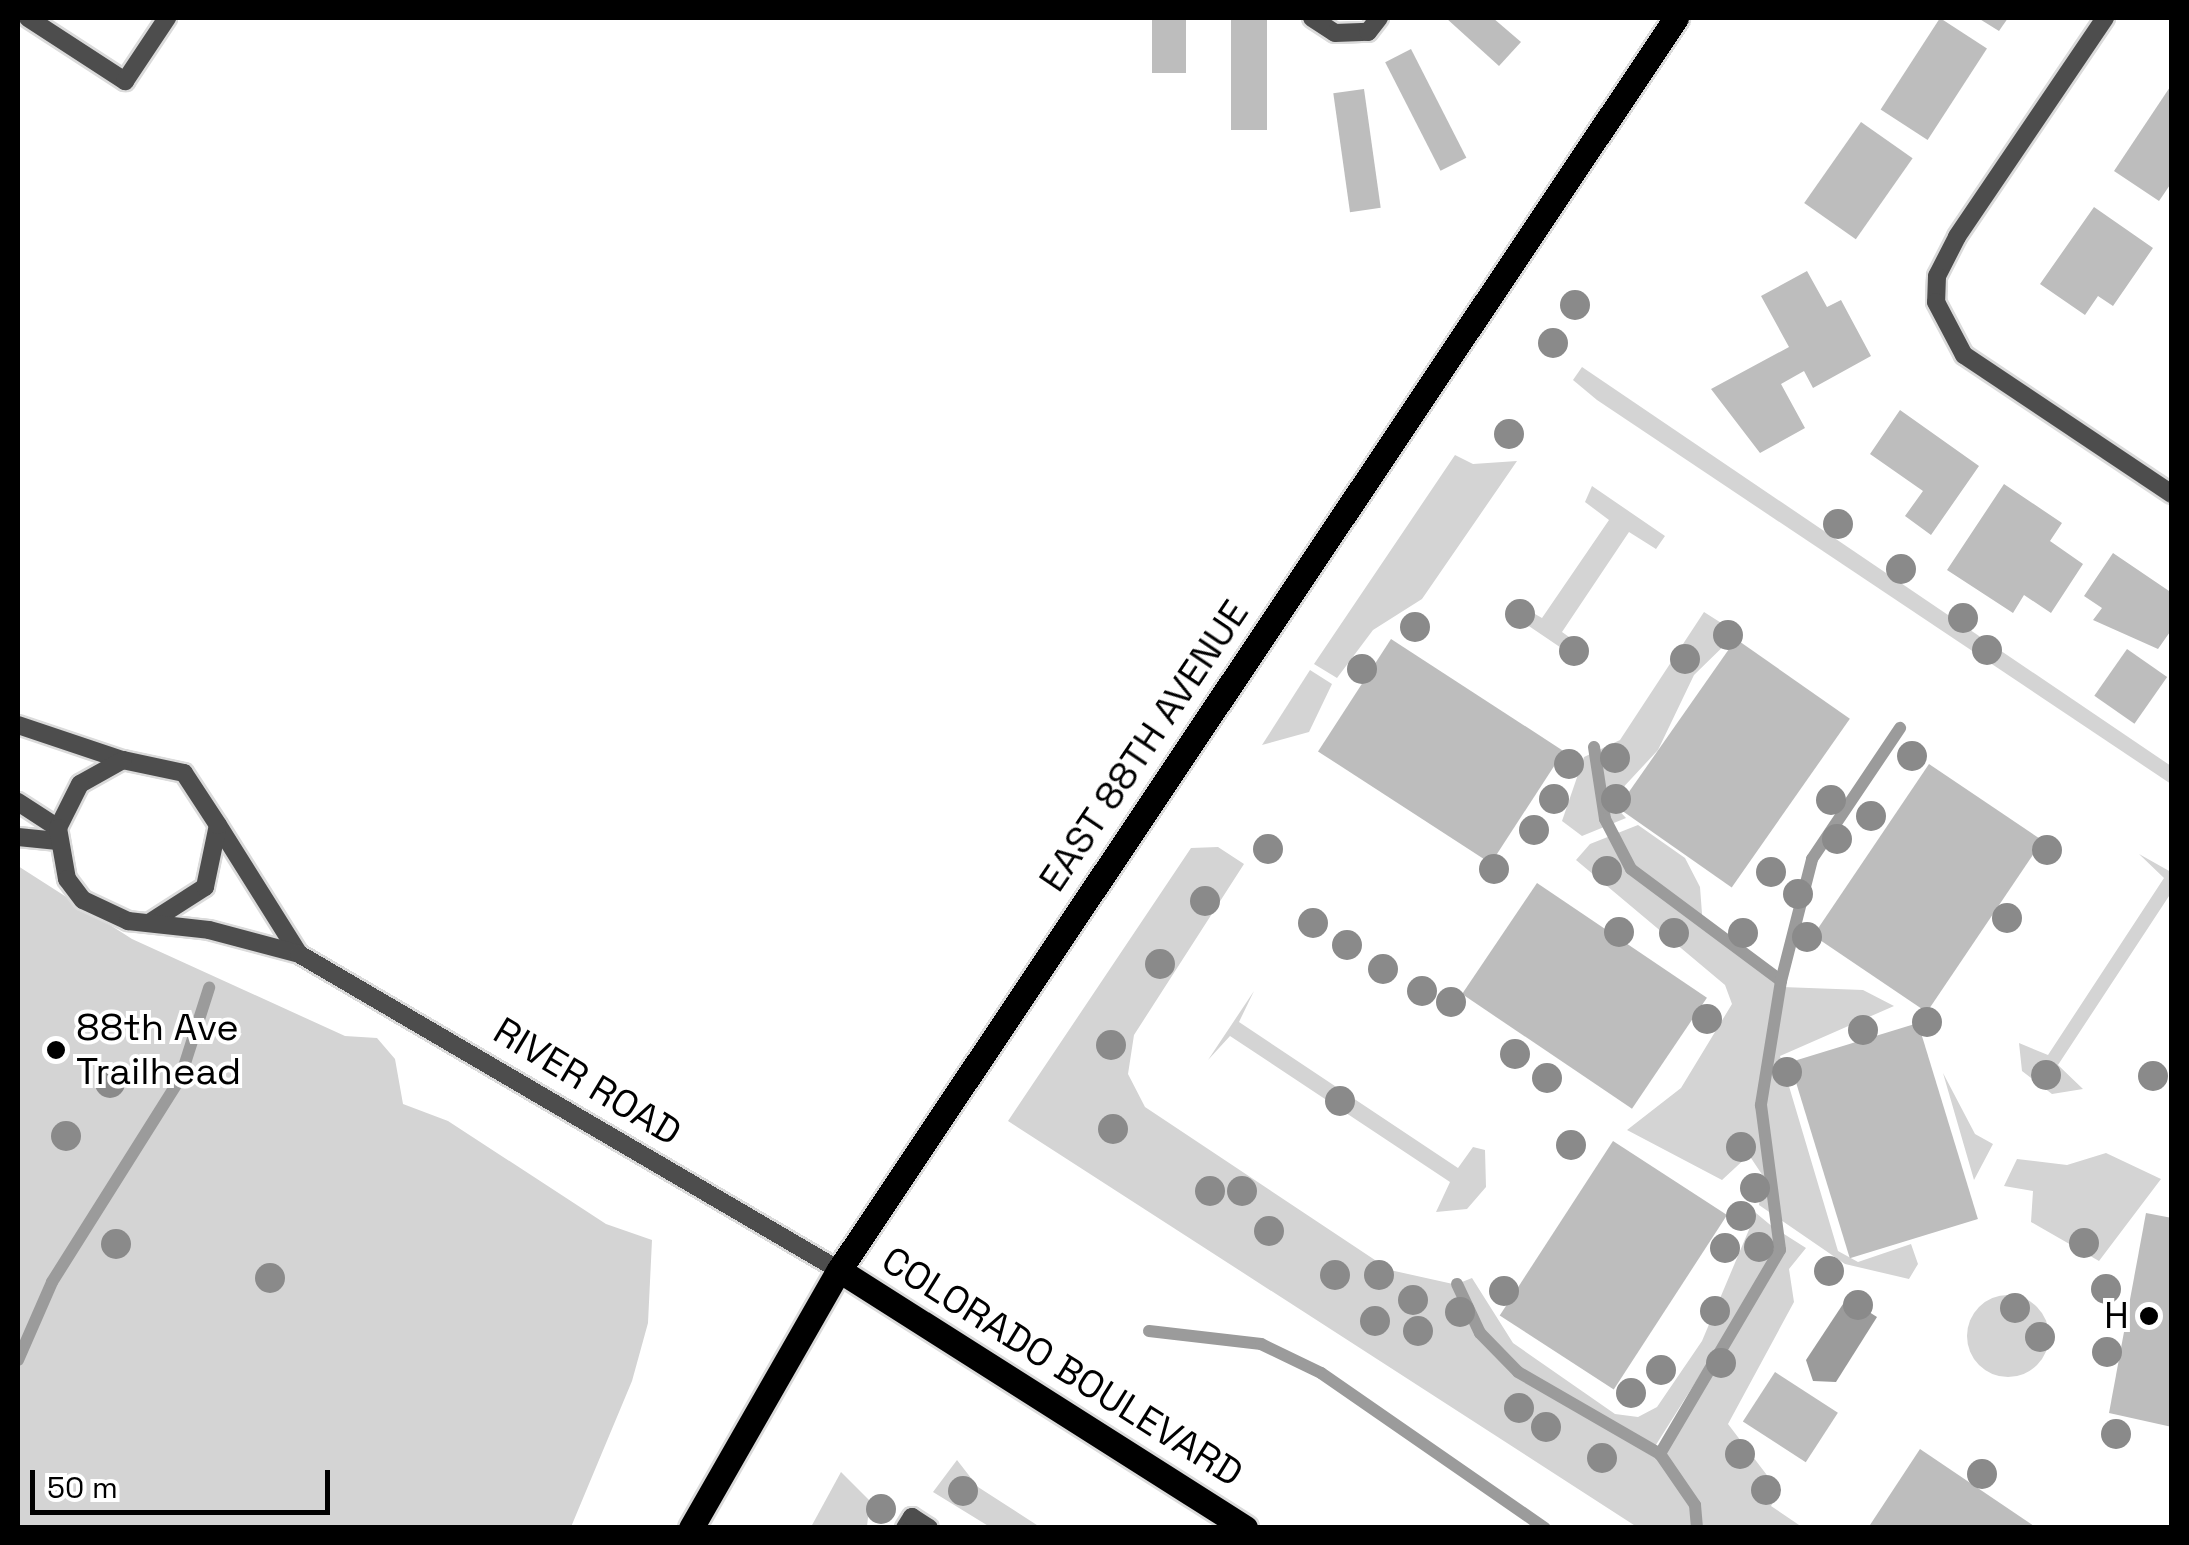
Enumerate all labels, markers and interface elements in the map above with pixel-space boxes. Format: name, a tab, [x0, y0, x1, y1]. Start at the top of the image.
street label: EAST 88TH AVENUE	[1029, 591, 1259, 901]
place label: 88th Ave Trailhead	[76, 1005, 241, 1094]
street label: RIVER ROAD	[485, 1008, 689, 1156]
marker: 88th Ave Trailhead	[45, 1039, 67, 1061]
street label: COLORADO BOULEVARD	[873, 1237, 1251, 1497]
place label: H	[2104, 1293, 2129, 1339]
marker: H	[2138, 1305, 2160, 1327]
scale bar	[35, 1450, 335, 1512]
text: 50 m	[47, 1468, 118, 1507]

